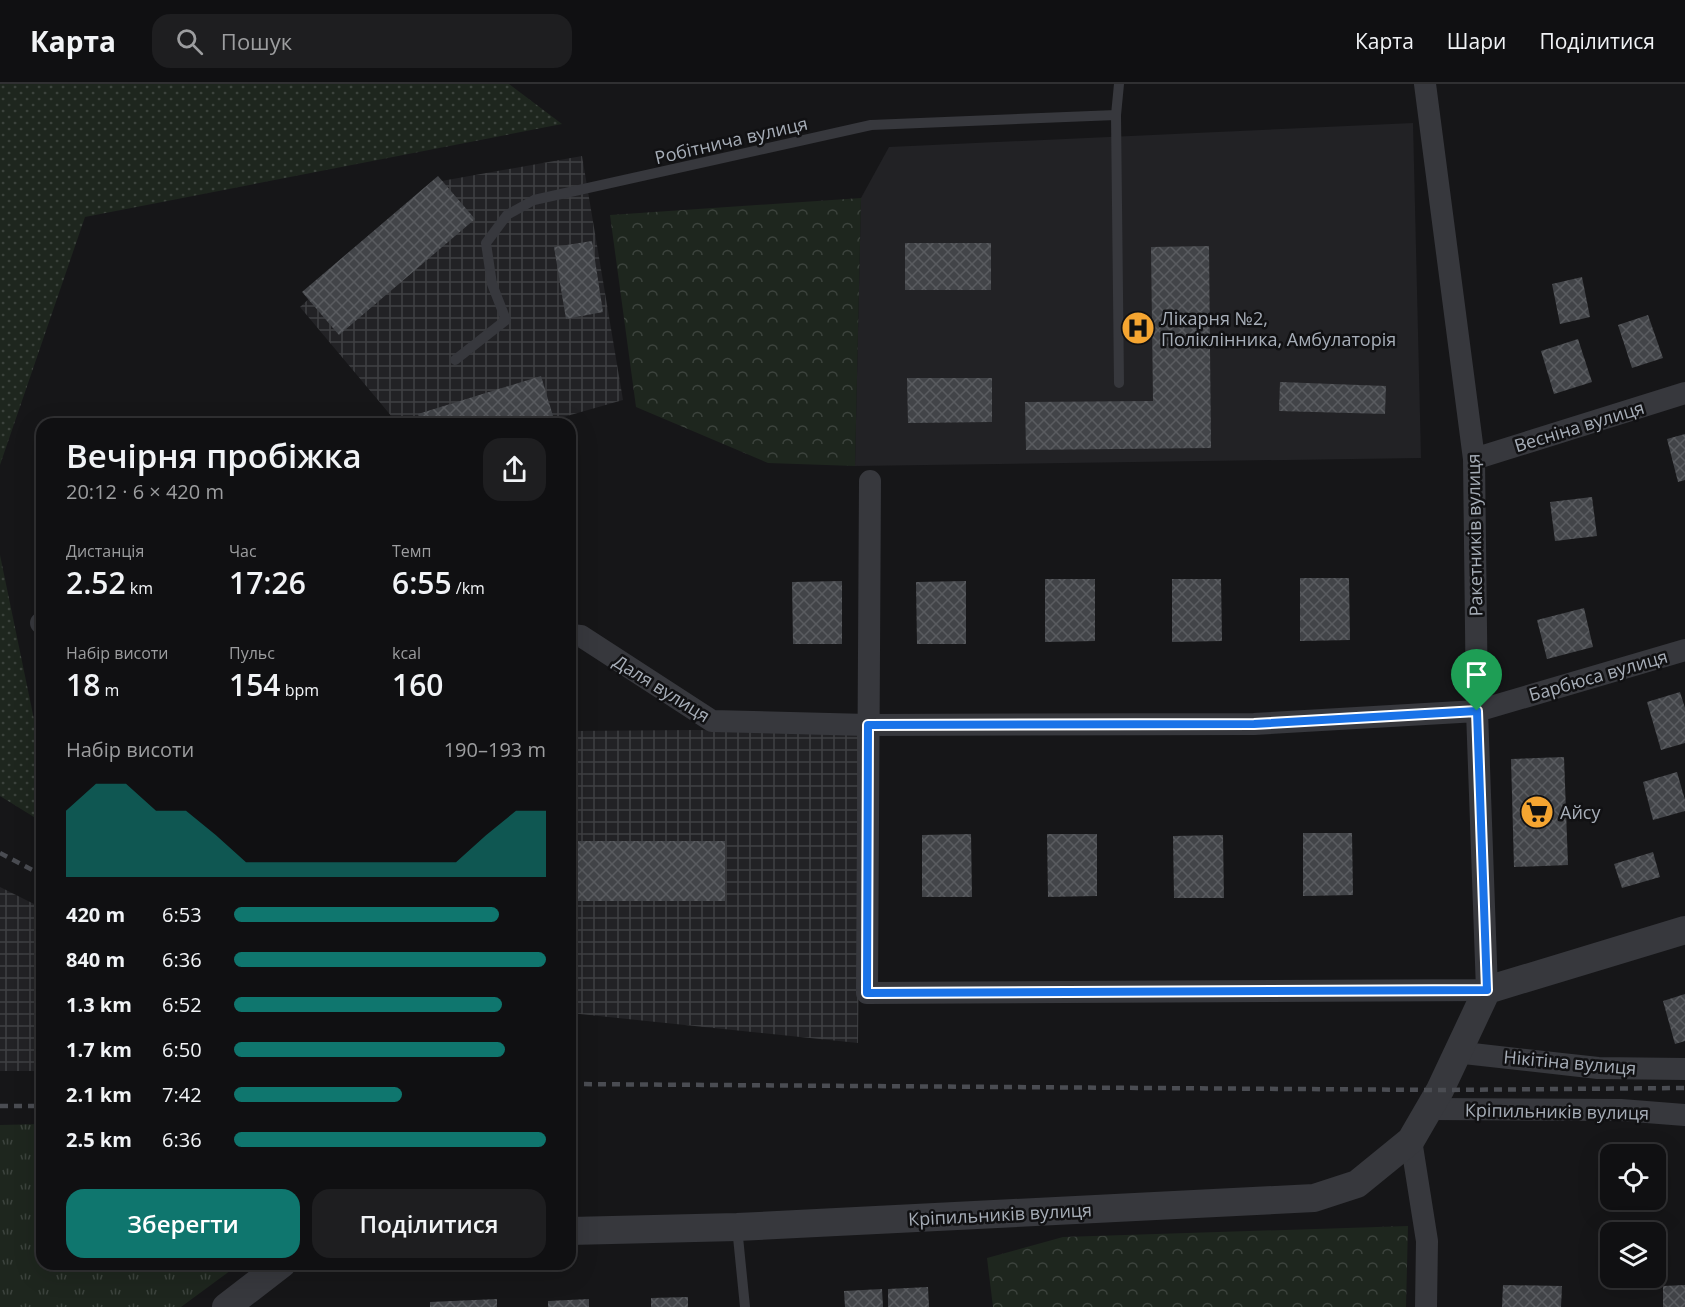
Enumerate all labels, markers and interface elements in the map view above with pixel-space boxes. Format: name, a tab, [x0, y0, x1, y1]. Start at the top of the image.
search box	[152, 14, 572, 68]
text: Карта	[30, 22, 116, 60]
icon: search	[173, 25, 206, 58]
text: Пошук	[221, 26, 292, 56]
text: Карта	[1355, 27, 1414, 55]
text: Шари	[1447, 27, 1506, 55]
text: Поділитися	[1539, 27, 1655, 55]
street label: Робітнича вулиця	[652, 111, 810, 169]
place label: Лікарня №2, Поліклінника, Амбулаторія	[1161, 306, 1396, 351]
hospital icon: Лікарня №2, Поліклінника, Амбулаторія	[1120, 310, 1156, 346]
street label: Весніна вулиця	[1511, 395, 1647, 457]
text: Вечірня пробіжка	[66, 433, 362, 478]
button: share	[483, 438, 546, 501]
street label: Ракетників вулиця	[1461, 453, 1487, 617]
text: 20:12 · 6 × 420 m	[66, 478, 224, 505]
text: Дистанція	[66, 540, 144, 562]
text: Час	[229, 540, 257, 562]
text: Темп	[392, 540, 431, 562]
text: 2.52	[66, 562, 126, 603]
text: 17:26	[229, 562, 306, 603]
text: 6:55	[392, 562, 452, 603]
text: km	[126, 577, 153, 599]
text: /km	[452, 577, 485, 599]
text: Набір висоти	[66, 642, 169, 664]
text: Пульс	[229, 642, 275, 664]
text: kcal	[392, 642, 421, 664]
street label: Барбюса вулиця	[1526, 644, 1670, 706]
street label: Даля вулиця	[609, 649, 715, 727]
pin	[1451, 649, 1502, 711]
icon: arrive	[1460, 658, 1493, 691]
text: 18	[66, 664, 100, 705]
text: 154	[229, 664, 280, 705]
text: 160	[392, 664, 443, 705]
text: m	[100, 679, 119, 701]
text: bpm	[280, 679, 319, 701]
text: Набір висоти	[66, 736, 194, 763]
text: 190–193 m	[444, 736, 546, 763]
supermarket icon: Айсу	[1519, 794, 1555, 830]
place label: Айсу	[1560, 800, 1601, 824]
text: 420 m	[66, 901, 125, 928]
text: 6:53	[162, 901, 202, 928]
text: 840 m	[66, 946, 125, 973]
text: 6:36	[162, 946, 202, 973]
text: 1.3 km	[66, 991, 132, 1018]
text: 6:52	[162, 991, 202, 1018]
text: 1.7 km	[66, 1036, 132, 1063]
text: 6:50	[162, 1036, 202, 1063]
street label: Нікітіна вулиця	[1503, 1044, 1637, 1080]
text: 2.1 km	[66, 1081, 132, 1108]
text: 7:42	[162, 1081, 202, 1108]
street label: Кріпильників вулиця	[1465, 1097, 1649, 1125]
text: 2.5 km	[66, 1126, 132, 1153]
text: 6:36	[162, 1126, 202, 1153]
map controls	[1600, 1144, 1666, 1288]
button: locate	[1600, 1144, 1666, 1210]
button: Зберегти	[66, 1189, 300, 1258]
button: Поділитися	[312, 1189, 546, 1258]
street label: Кріпильників вулиця	[907, 1197, 1093, 1231]
button: layers	[1600, 1222, 1666, 1288]

